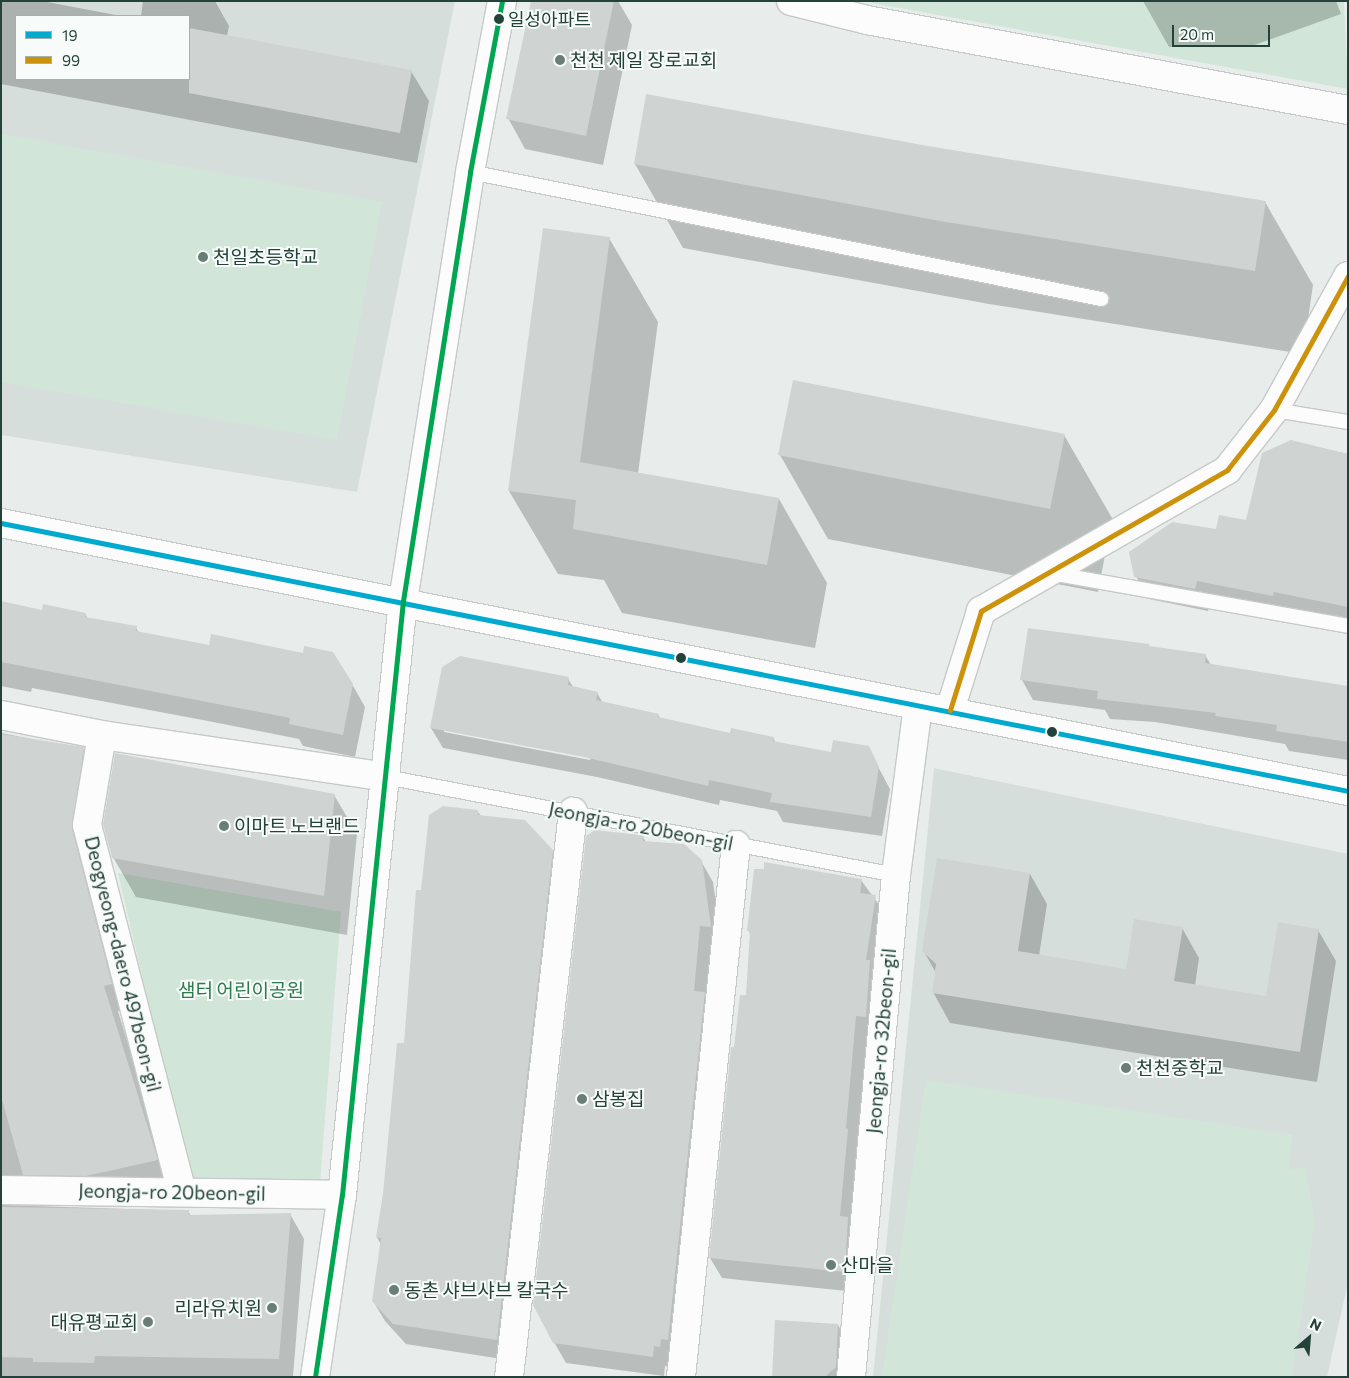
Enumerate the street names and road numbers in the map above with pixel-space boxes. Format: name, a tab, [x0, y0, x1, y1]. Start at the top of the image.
street label: Jeongja-ro 20beon-gil	[547, 797, 735, 855]
street label: Deogyeong-daero 497beon-gil	[80, 834, 166, 1094]
street label: Jeongja-ro 32beon-gil	[862, 947, 900, 1135]
street label: Jeongja-ro 20beon-gil	[78, 1179, 266, 1205]

